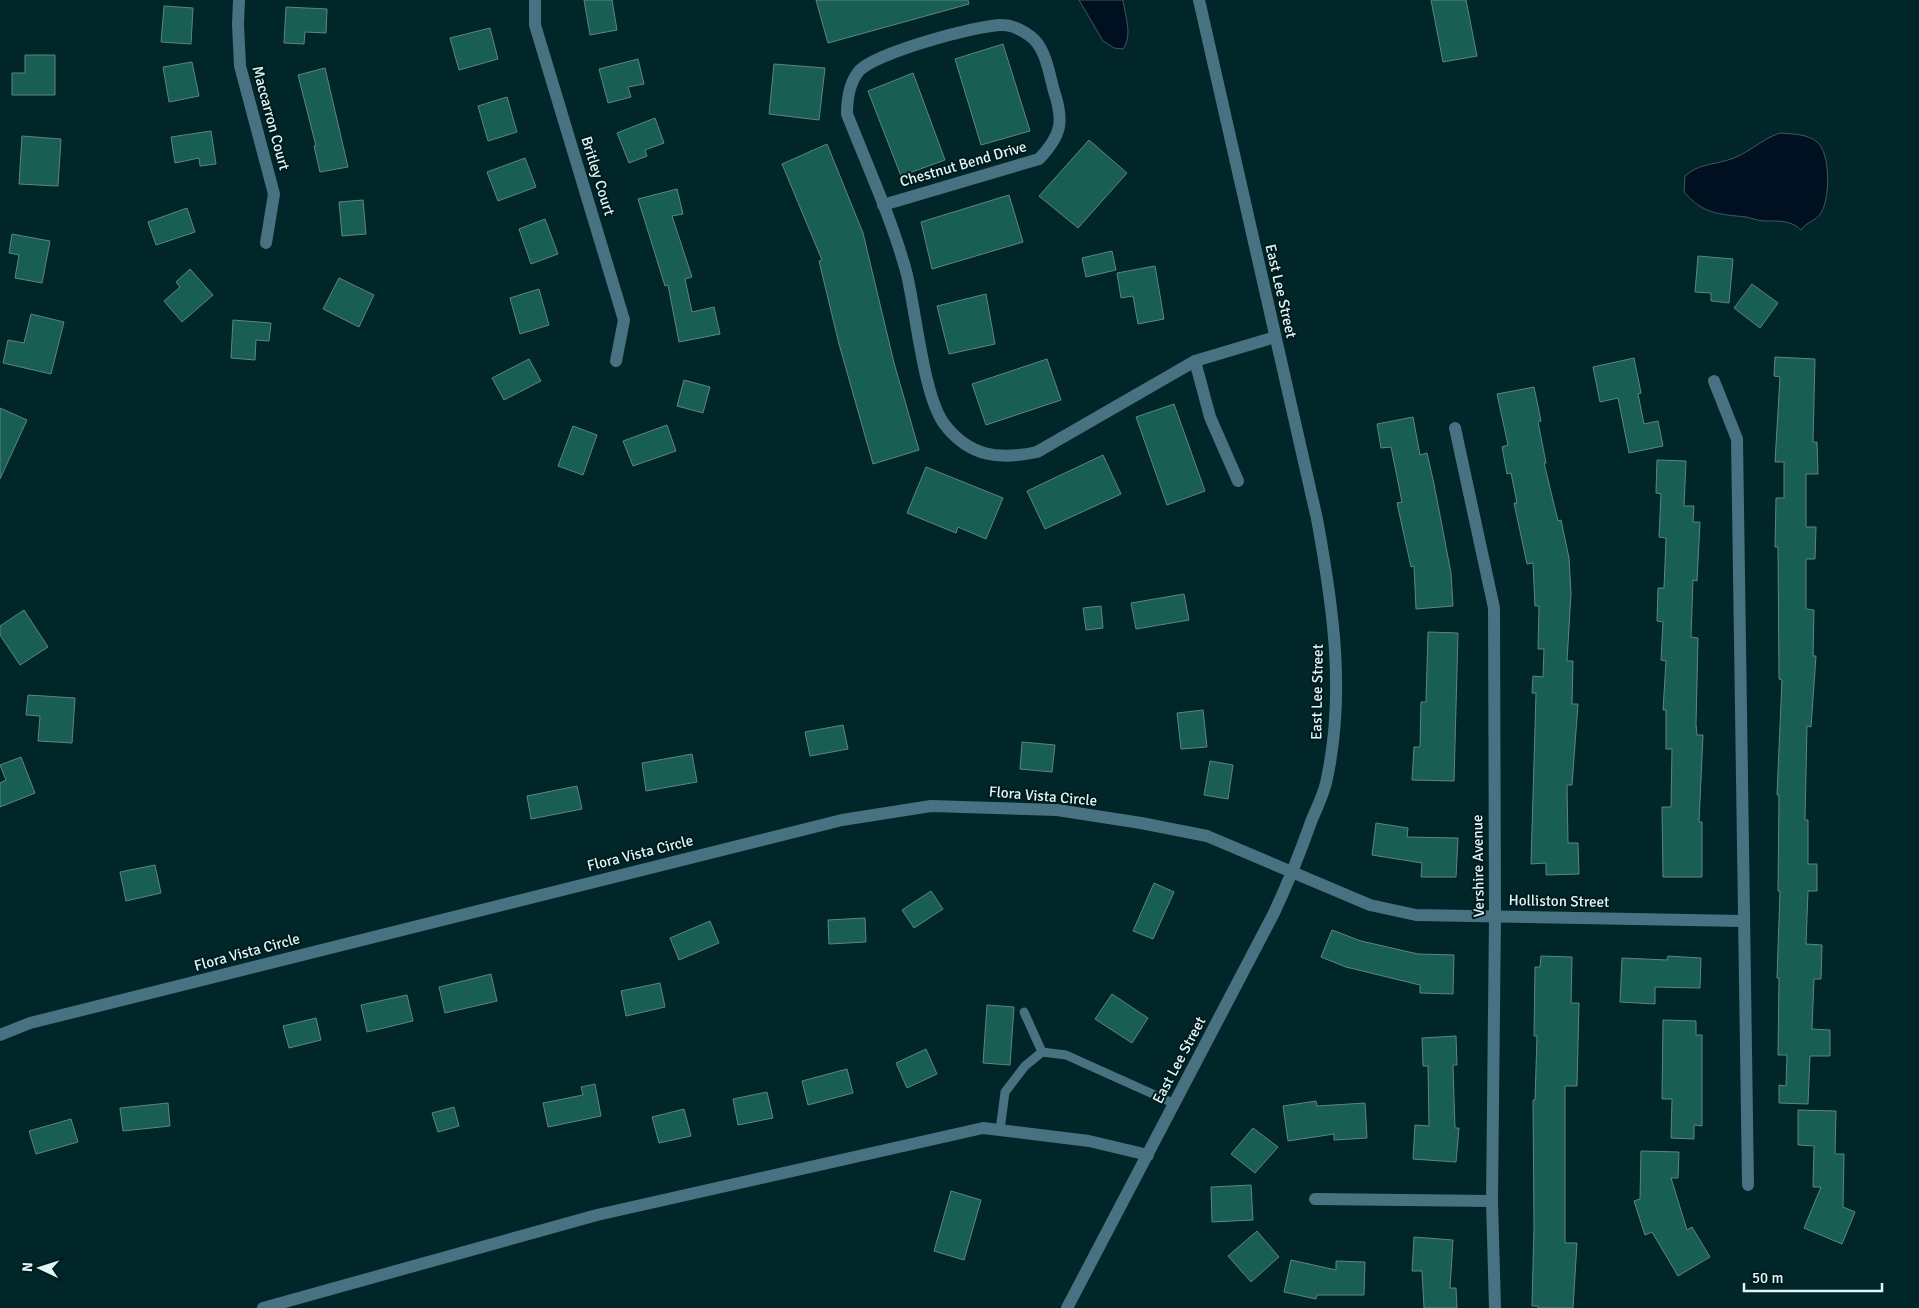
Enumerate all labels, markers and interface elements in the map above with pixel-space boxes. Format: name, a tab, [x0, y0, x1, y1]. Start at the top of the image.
street label: Maccarron Court	[248, 64, 294, 172]
street label: Britley Court	[577, 134, 619, 218]
street label: Chestnut Bend Drive	[898, 137, 1028, 191]
street label: East Lee Street	[1261, 242, 1301, 340]
street label: East Lee Street	[1307, 644, 1327, 740]
street label: Flora Vista Circle	[988, 782, 1098, 810]
street label: Vershire Avenue	[1468, 815, 1488, 917]
street label: Flora Vista Circle	[585, 831, 695, 875]
street label: Holliston Street	[1509, 891, 1609, 911]
street label: Flora Vista Circle	[192, 929, 302, 975]
street label: East Lee Street	[1149, 1013, 1209, 1107]
north arrow	[15, 1243, 65, 1293]
scale bar	[1744, 1260, 1882, 1292]
text: N	[19, 1262, 36, 1273]
text: 50 m	[1752, 1269, 1783, 1287]

